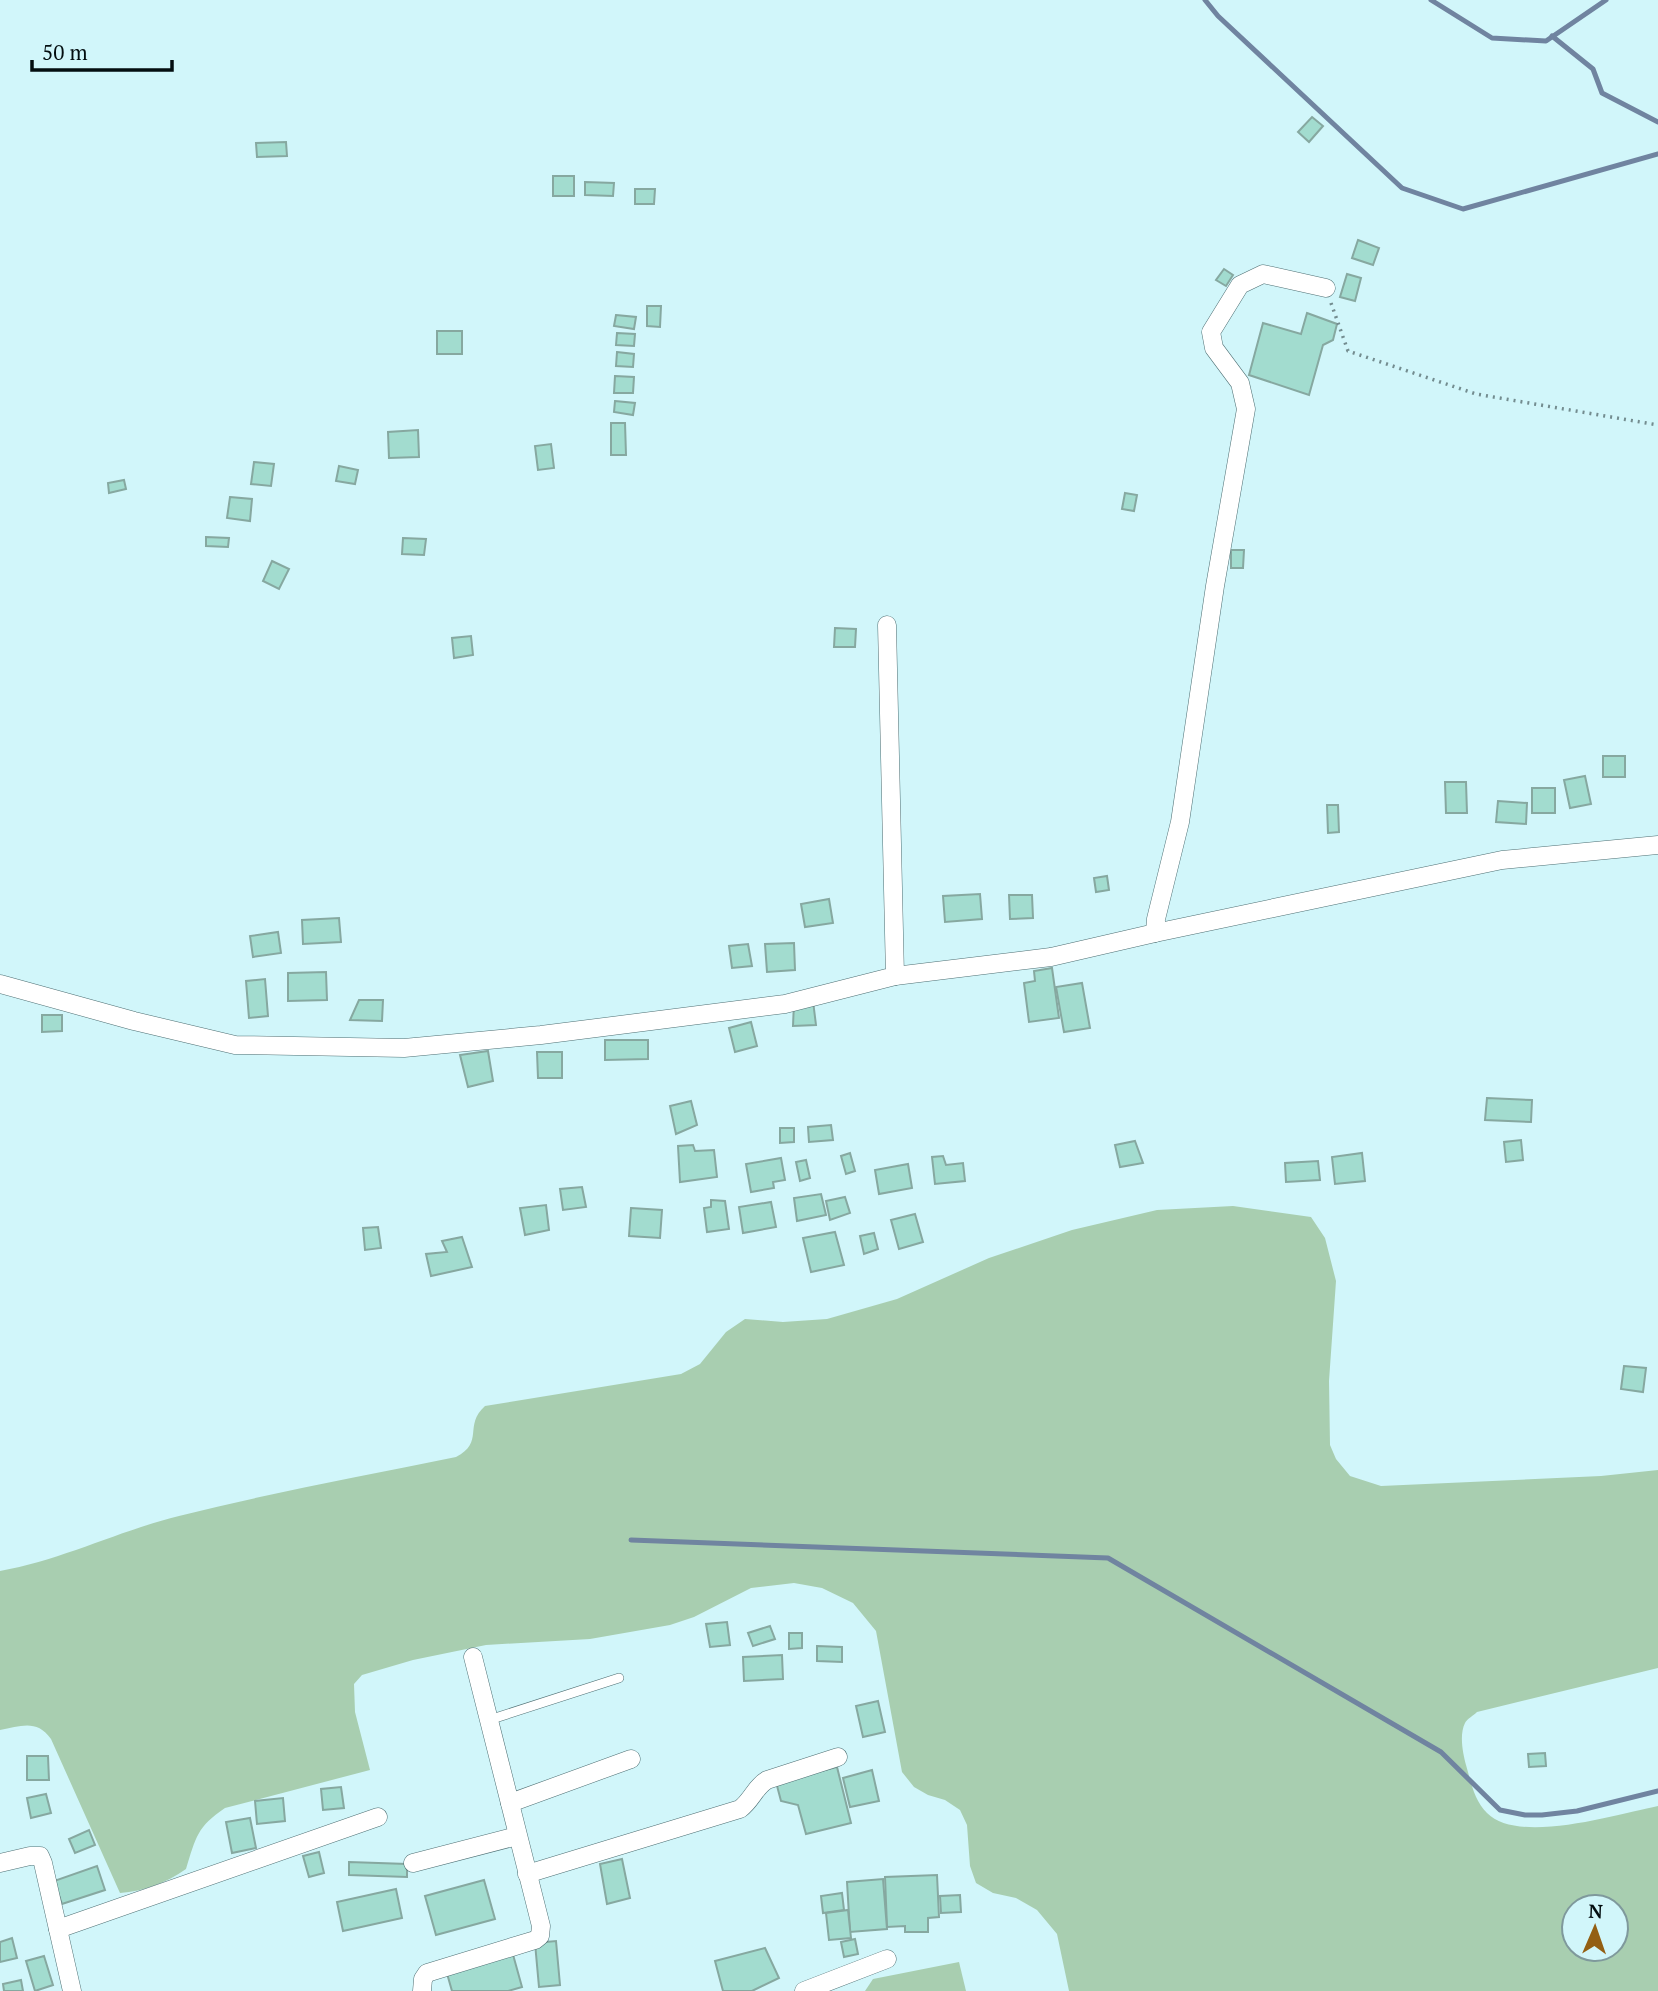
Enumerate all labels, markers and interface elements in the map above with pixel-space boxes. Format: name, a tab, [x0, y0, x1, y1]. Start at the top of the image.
scale bar	[32, 28, 172, 72]
text: 50 m	[42, 38, 88, 66]
north arrow	[1560, 1893, 1630, 1963]
text: N	[1588, 1898, 1604, 1923]

